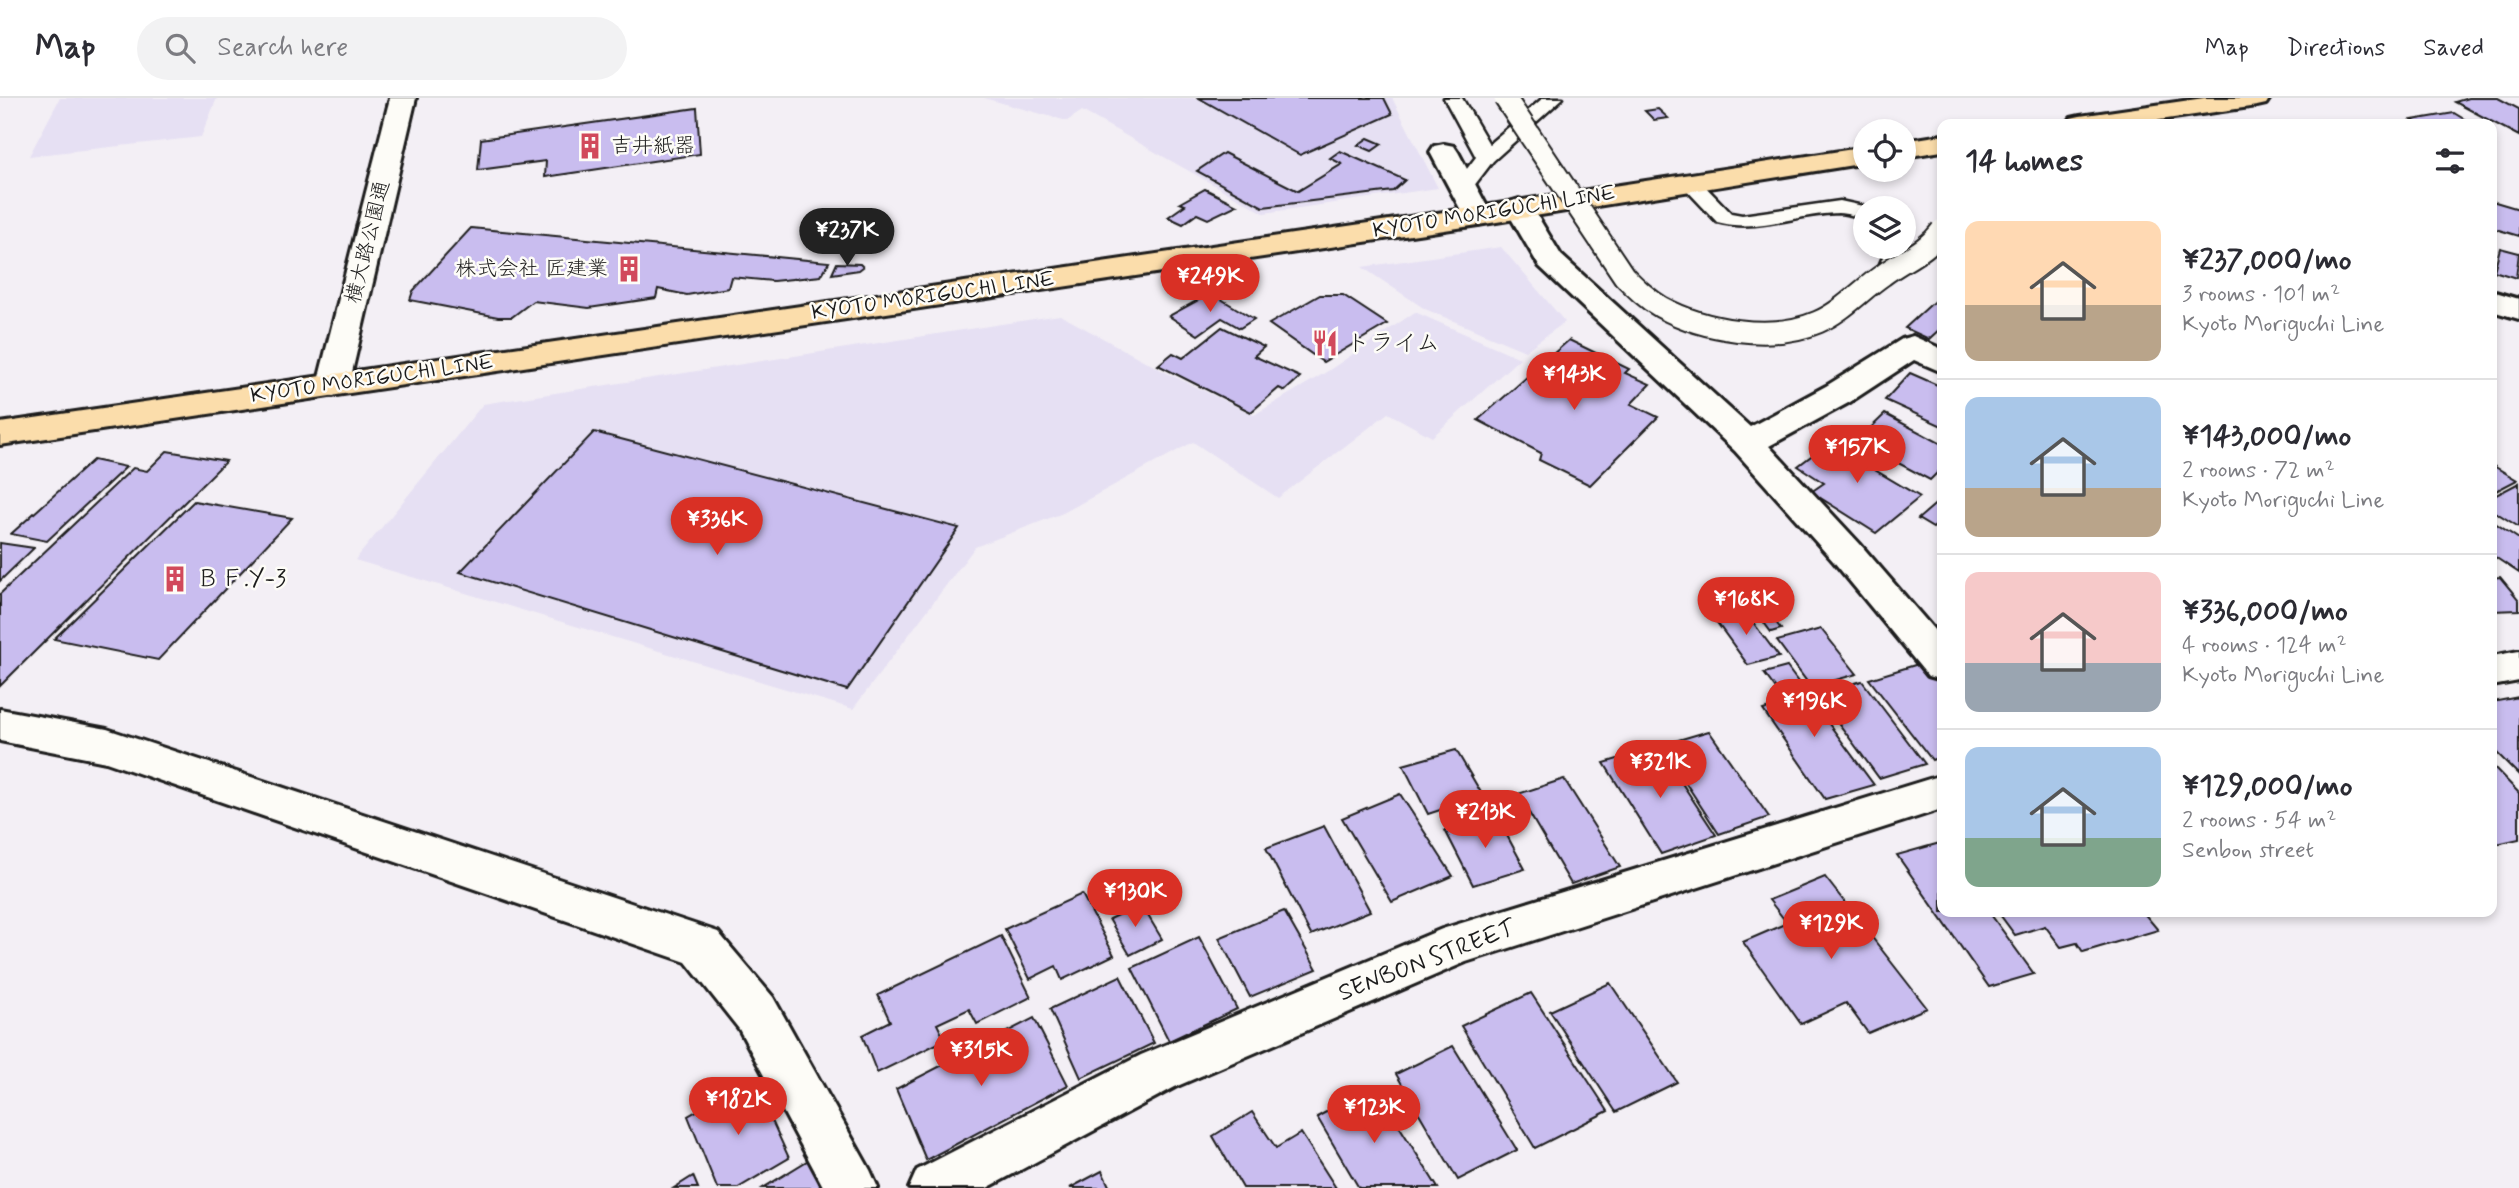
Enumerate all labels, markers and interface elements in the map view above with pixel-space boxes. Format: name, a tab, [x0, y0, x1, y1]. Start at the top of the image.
search box	[137, 17, 627, 80]
text: Map	[35, 26, 95, 70]
icon: search	[161, 29, 199, 67]
text: Search here	[217, 31, 348, 65]
text: Map	[2205, 33, 2249, 64]
text: Directions	[2287, 33, 2385, 64]
text: Saved	[2423, 33, 2484, 64]
map controls	[1853, 119, 1916, 259]
button: locate	[1853, 119, 1916, 182]
building icon: 吉井紙器	[575, 131, 605, 161]
place label: 吉井紙器	[611, 132, 695, 160]
text: 14 homes	[1965, 142, 2083, 181]
icon: filters	[2431, 142, 2469, 180]
street label: 横大路公園通	[339, 177, 397, 307]
street label: KYOTO MORIGUCHI LINE	[1371, 179, 1617, 245]
button: layers	[1853, 196, 1916, 259]
pin: ¥237K	[798, 208, 896, 268]
text: ¥237K	[815, 216, 879, 246]
text: ¥237,000/mo	[2182, 241, 2352, 280]
icon: home	[2021, 249, 2105, 333]
building icon: 株式会社 匠建業	[614, 254, 644, 284]
pin: ¥249K	[1161, 254, 1259, 314]
place label: 株式会社 匠建業	[455, 255, 608, 283]
text: ¥249K	[1177, 262, 1243, 292]
street label: KYOTO MORIGUCHI LINE	[810, 265, 1056, 327]
text: 3 rooms · 101 m²	[2182, 280, 2340, 310]
text: Kyoto Moriguchi Line	[2182, 310, 2384, 340]
restaurant icon: トライム	[1310, 328, 1340, 358]
place label: トライム	[1346, 328, 1440, 359]
street label: KYOTO MORIGUCHI LINE	[249, 348, 495, 410]
pin: ¥143K	[1525, 352, 1623, 412]
text: ¥143K	[1542, 360, 1606, 390]
text: ¥143,000/mo	[2182, 417, 2351, 456]
icon: home	[2021, 425, 2105, 509]
pin: ¥157K	[1808, 426, 1906, 485]
text: ¥157K	[1825, 433, 1889, 463]
text: 2 rooms · 72 m²	[2182, 456, 2335, 486]
text: Kyoto Moriguchi Line	[2182, 486, 2384, 516]
pin: ¥336K	[668, 498, 766, 557]
text: ¥336K	[687, 505, 747, 535]
building icon: ＢＦ.Y-3	[160, 564, 190, 594]
place label: ＢＦ.Y-3	[196, 564, 286, 595]
pin: ¥168K	[1697, 578, 1795, 637]
text: ¥168K	[1714, 585, 1778, 615]
text: ¥336,000/mo	[2182, 592, 2348, 631]
icon: home	[2021, 600, 2105, 684]
text: 4 rooms · 124 m²	[2182, 631, 2347, 661]
text: Kyoto Moriguchi Line	[2182, 661, 2384, 691]
pin: ¥196K	[1765, 680, 1863, 739]
text: ¥196K	[1782, 687, 1846, 717]
pin: ¥321K	[1611, 740, 1709, 800]
text: ¥321K	[1630, 748, 1690, 778]
text: ¥129,000/mo	[2182, 767, 2353, 806]
icon: home	[2021, 775, 2105, 859]
pin: ¥213K	[1436, 790, 1534, 850]
text: ¥213K	[1455, 798, 1515, 828]
text: 2 rooms · 54 m²	[2182, 806, 2336, 836]
text: Senbon street	[2182, 836, 2314, 866]
pin: ¥130K	[1086, 870, 1184, 929]
text: ¥130K	[1103, 877, 1167, 907]
pin: ¥129K	[1782, 902, 1880, 961]
text: ¥129K	[1799, 909, 1863, 939]
street label: SENBON STREET	[1334, 913, 1521, 1009]
pin: ¥315K	[932, 1028, 1030, 1088]
text: ¥315K	[950, 1036, 1012, 1066]
pin: ¥182K	[689, 1077, 787, 1137]
text: ¥182K	[705, 1085, 771, 1115]
pin: ¥123K	[1325, 1086, 1423, 1145]
text: ¥123K	[1343, 1093, 1405, 1123]

